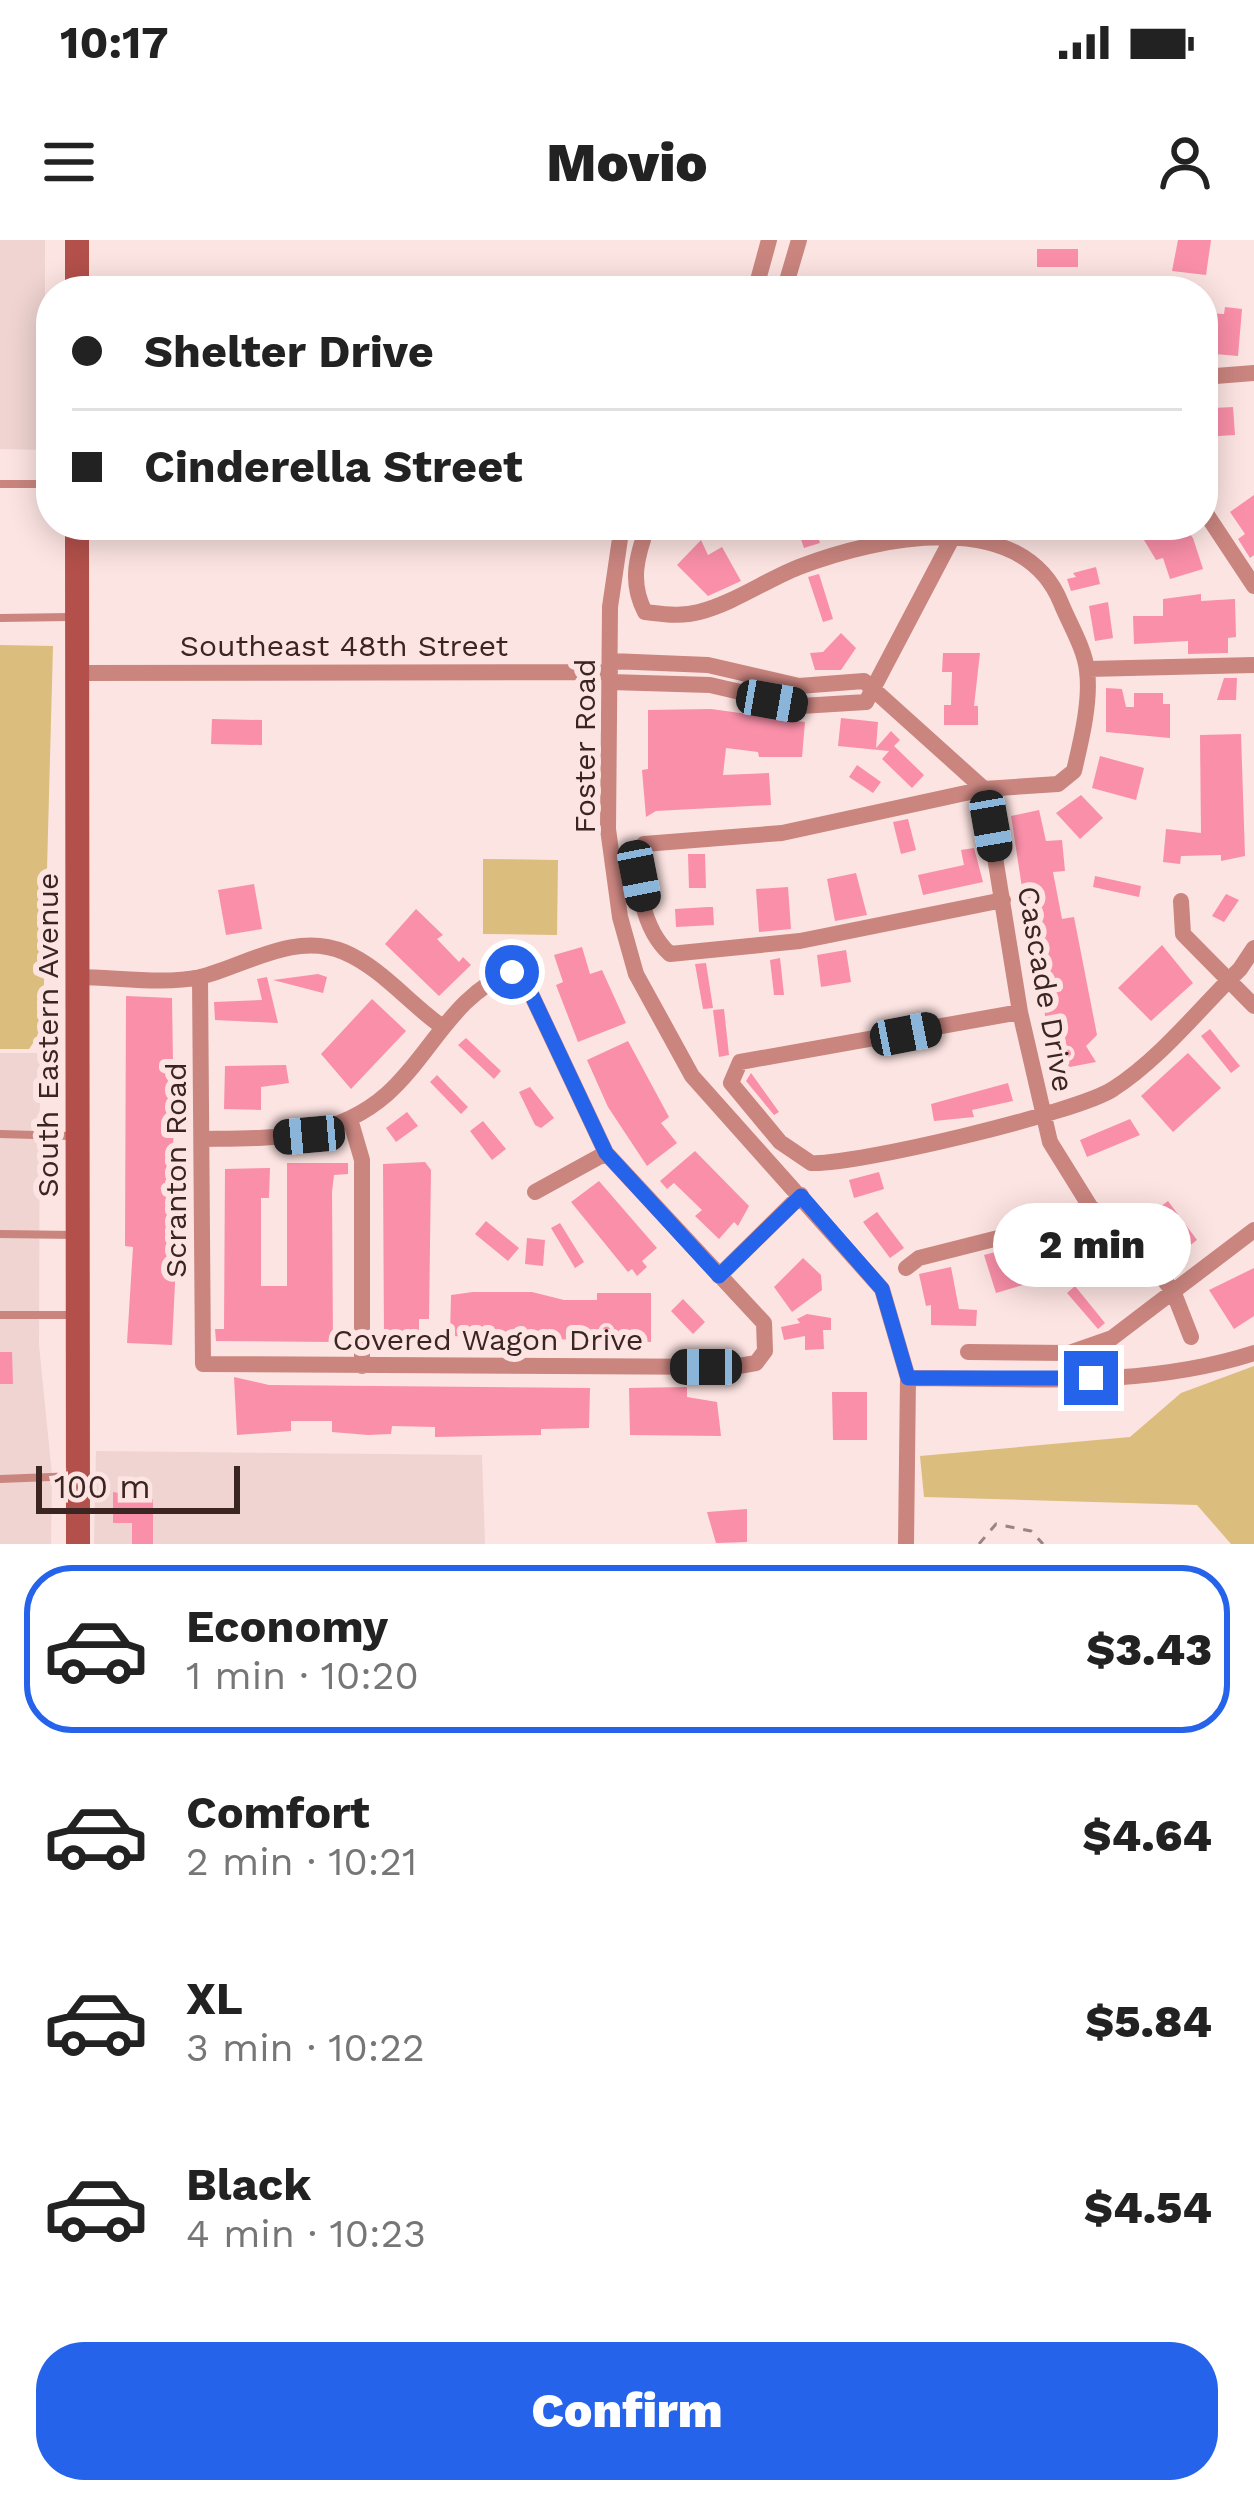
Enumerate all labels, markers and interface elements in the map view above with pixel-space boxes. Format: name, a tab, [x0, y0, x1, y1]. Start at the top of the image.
text: 10:17	[60, 16, 169, 69]
icon: menu	[36, 129, 102, 195]
icon: person	[1152, 129, 1218, 195]
text: Movio	[546, 131, 708, 194]
text: Shelter Drive	[144, 325, 434, 378]
text: Cinderella Street	[144, 440, 523, 493]
street label: Southeast 48th Street	[180, 628, 509, 663]
street label: Foster Road	[567, 658, 602, 834]
car	[733, 677, 811, 725]
car	[967, 787, 1015, 865]
car	[614, 837, 664, 915]
street label: South Eastern Avenue	[30, 873, 65, 1197]
street label: Cascade Drive	[1011, 883, 1081, 1095]
route start	[485, 945, 539, 999]
car	[867, 1009, 945, 1059]
street label: Scranton Road	[158, 1062, 193, 1278]
car	[272, 1114, 346, 1156]
callout: 2 min	[992, 1204, 1190, 1288]
text: 2 min	[1039, 1222, 1145, 1267]
street label: Covered Wagon Drive	[333, 1322, 643, 1357]
car	[670, 1349, 742, 1385]
route end	[1064, 1351, 1118, 1405]
scale bar	[36, 1460, 240, 1513]
text: 100 m	[54, 1467, 151, 1506]
icon: car	[42, 1595, 150, 1703]
text: Economy	[186, 1600, 388, 1653]
text: $3.43	[1086, 1623, 1212, 1676]
text: 1 min · 10:20	[186, 1653, 419, 1698]
icon: car	[42, 1781, 150, 1889]
text: Comfort	[186, 1786, 370, 1839]
text: $4.64	[1082, 1809, 1212, 1862]
text: 2 min · 10:21	[186, 1839, 417, 1884]
icon: car	[42, 1967, 150, 2075]
text: XL	[186, 1972, 243, 2025]
text: $5.84	[1085, 1995, 1212, 2048]
text: 3 min · 10:22	[186, 2025, 425, 2070]
icon: car	[42, 2153, 150, 2261]
text: Black	[186, 2158, 311, 2211]
text: $4.54	[1084, 2181, 1212, 2234]
text: 4 min · 10:23	[186, 2211, 426, 2256]
button: Confirm	[36, 2342, 1218, 2480]

